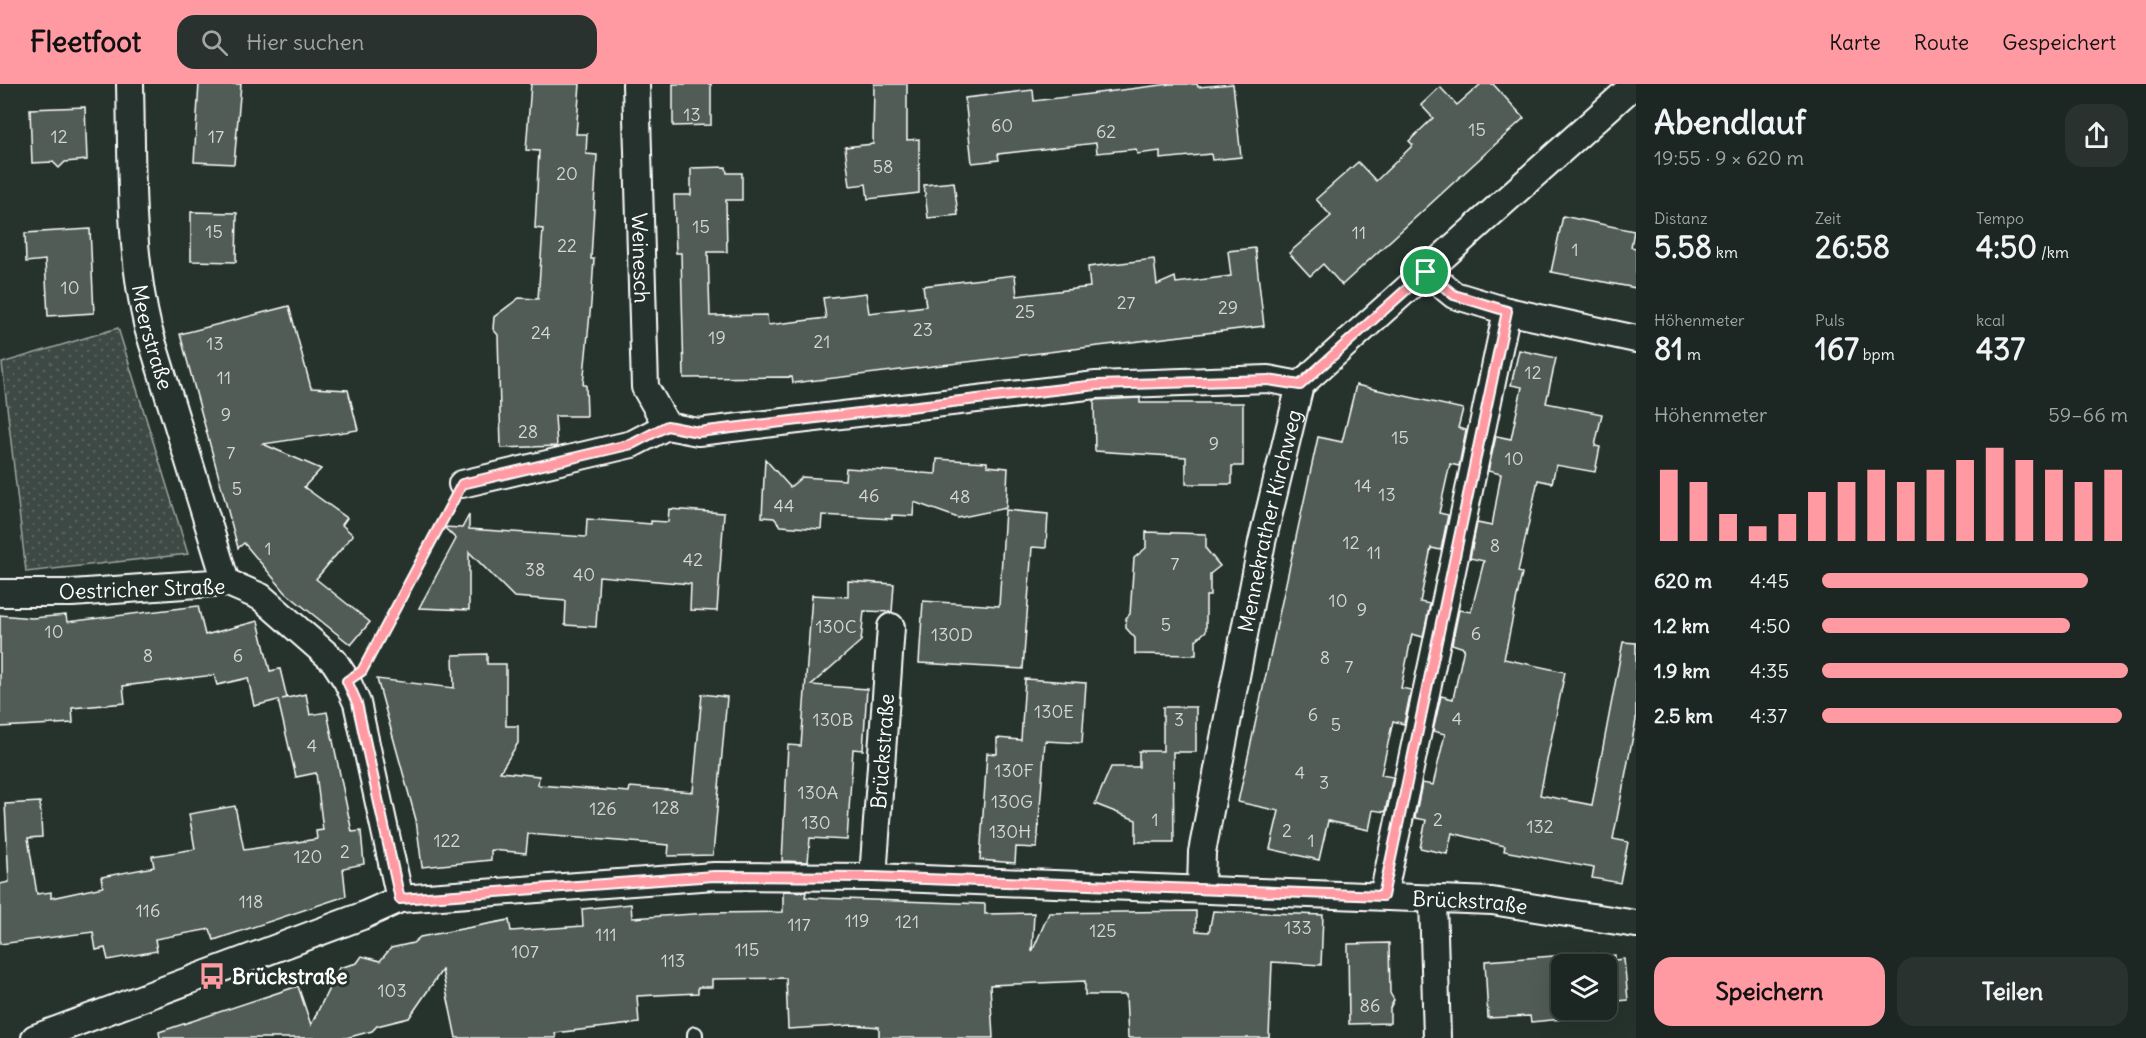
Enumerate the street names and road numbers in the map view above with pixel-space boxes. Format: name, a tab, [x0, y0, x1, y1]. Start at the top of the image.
street label: Weinesch	[626, 212, 656, 303]
street label: Meerstraße	[126, 283, 180, 393]
street label: Mennekrather Kirchweg	[1231, 407, 1307, 634]
street label: Oestricher Straße	[58, 573, 226, 605]
street label: Brückstraße	[864, 693, 900, 810]
street label: Brückstraße	[1412, 884, 1530, 920]

